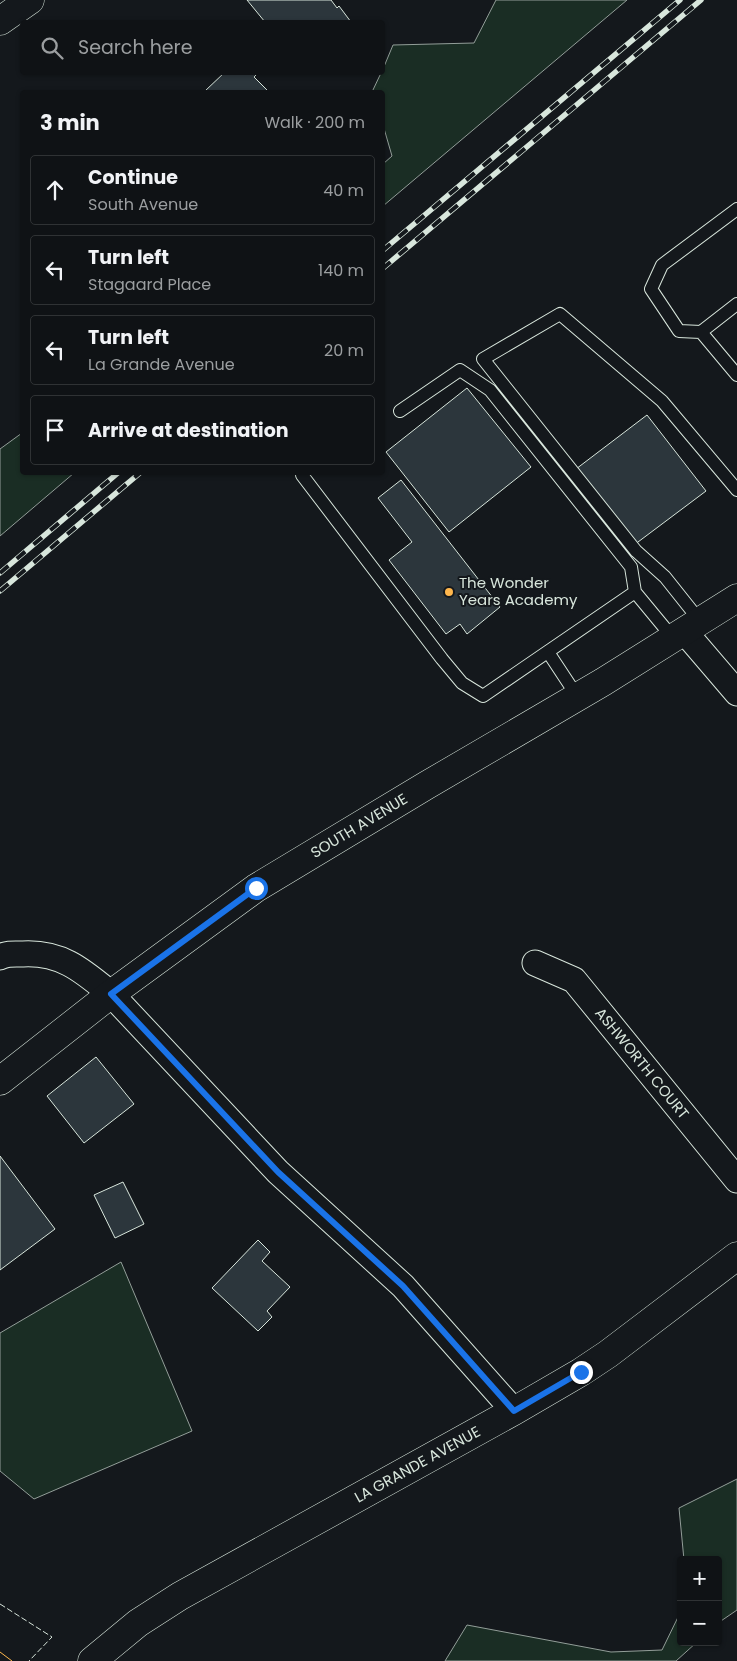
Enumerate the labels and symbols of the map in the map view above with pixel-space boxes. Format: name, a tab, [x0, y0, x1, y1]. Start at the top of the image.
place label: The Wonder Years Academy	[459, 572, 578, 610]
marker: The Wonder Years Academy	[443, 586, 455, 598]
street label: SOUTH AVENUE	[306, 788, 411, 863]
route start	[245, 877, 268, 900]
street label: ASHWORTH COURT	[590, 1003, 694, 1123]
route end	[570, 1361, 593, 1384]
street label: LA GRANDE AVENUE	[351, 1421, 484, 1507]

